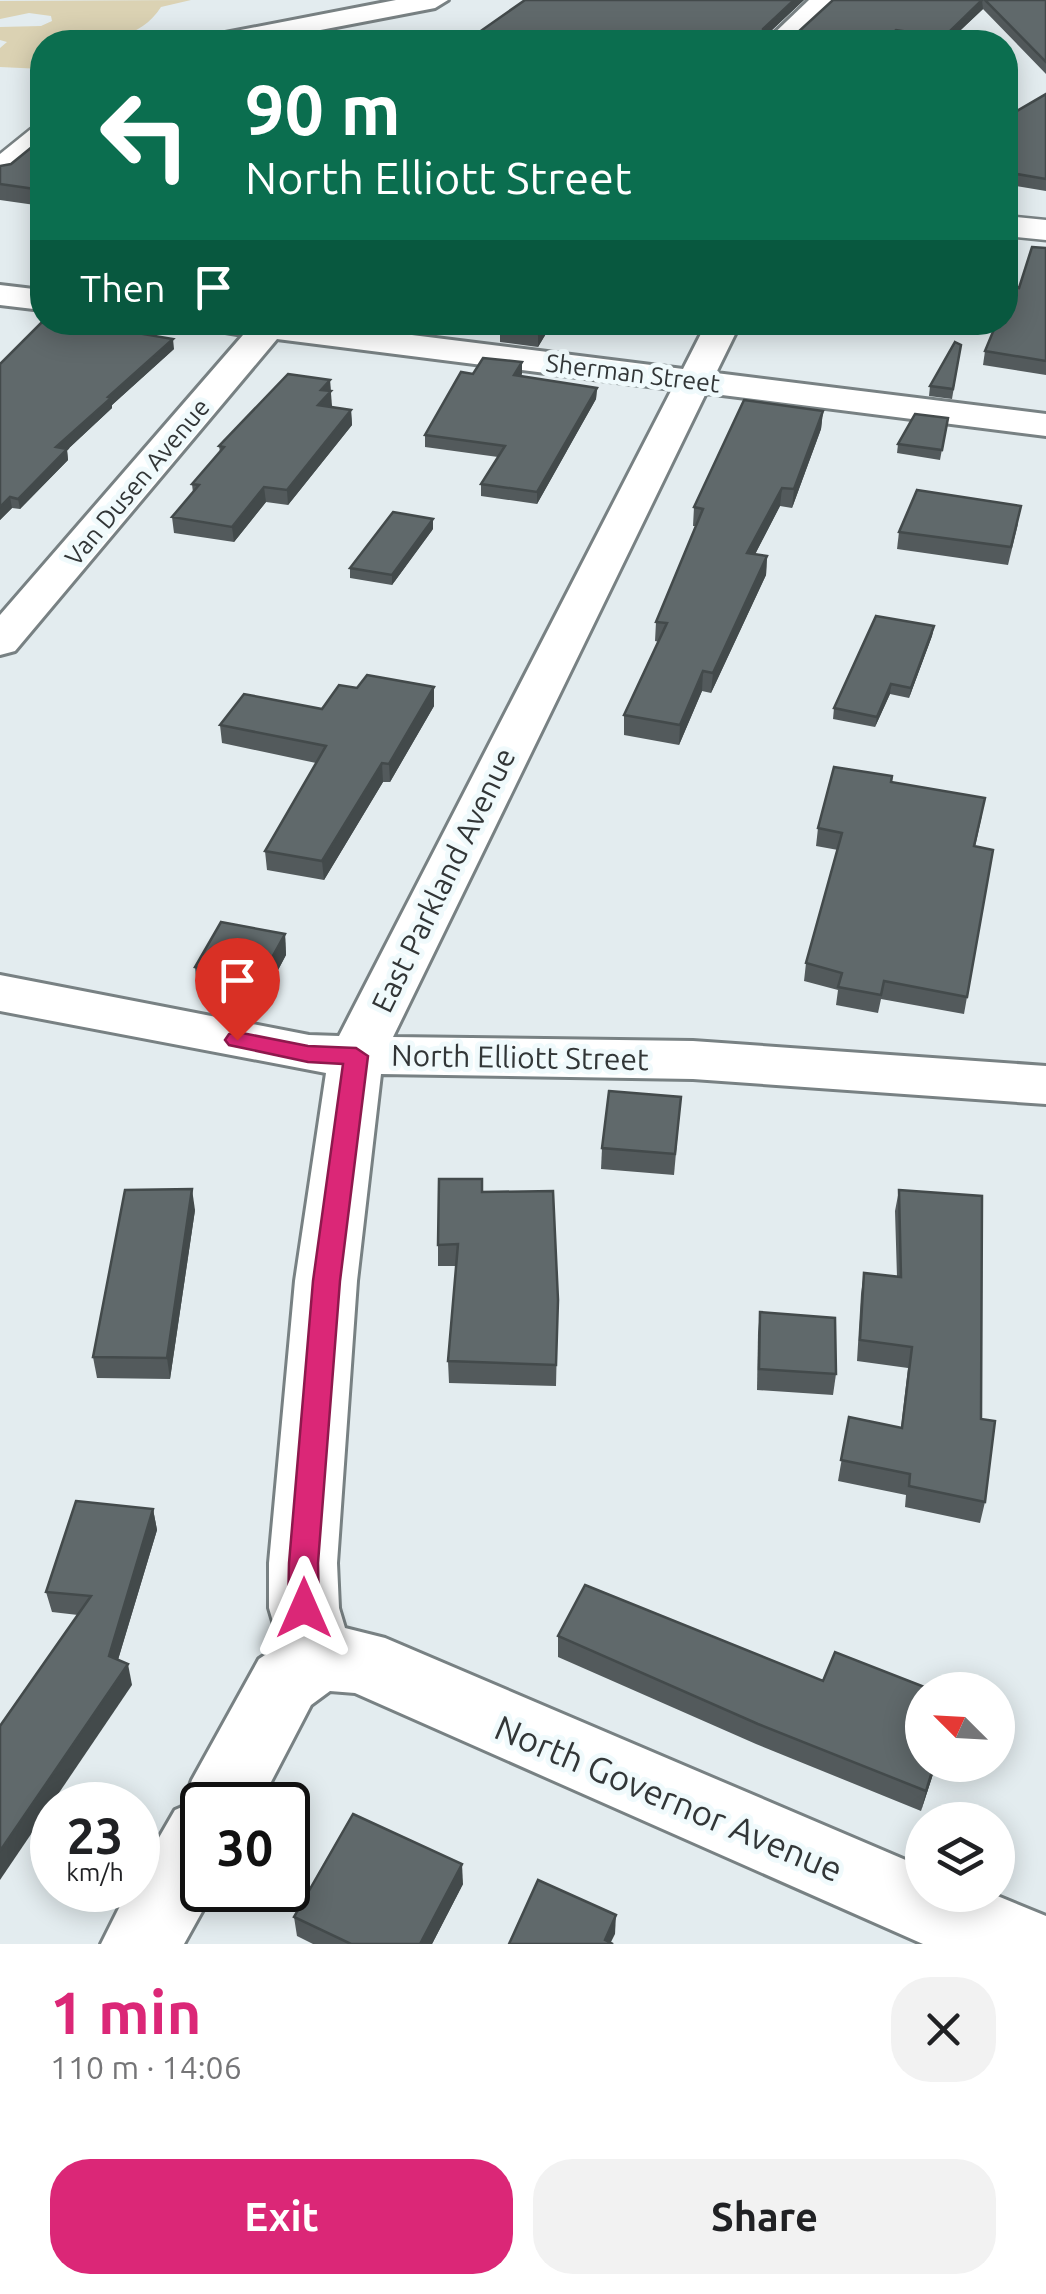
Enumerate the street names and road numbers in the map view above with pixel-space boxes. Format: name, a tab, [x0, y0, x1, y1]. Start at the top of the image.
street label: Sherman Street	[545, 348, 722, 398]
street label: Van Dusen Avenue	[59, 393, 215, 571]
street label: East Parkland Avenue	[364, 742, 522, 1018]
street label: North Elliott Street	[391, 1038, 649, 1076]
street label: North Governor Avenue	[489, 1707, 849, 1889]

